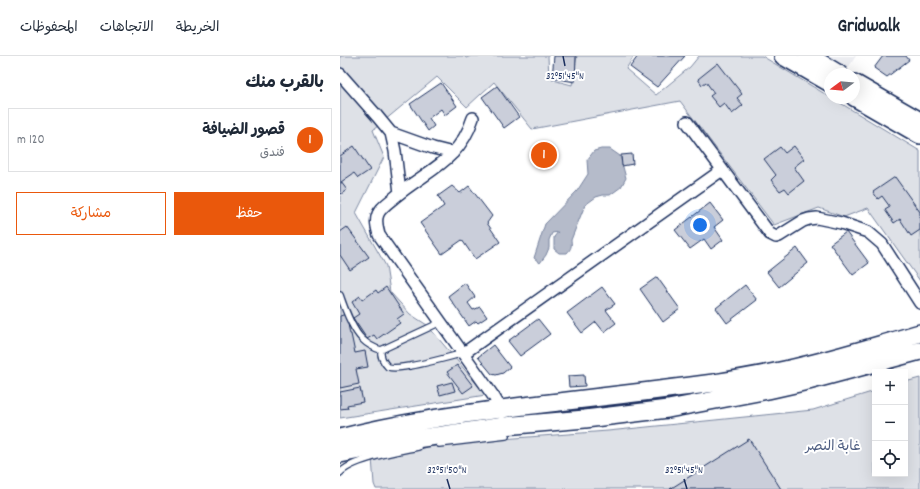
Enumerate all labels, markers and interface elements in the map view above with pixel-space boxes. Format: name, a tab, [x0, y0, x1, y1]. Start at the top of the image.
text: Gridwalk	[838, 14, 900, 41]
text: المحفوظات	[20, 18, 78, 38]
text: الاتجاهات	[100, 18, 154, 38]
text: الخريطة	[176, 18, 219, 38]
north arrow	[824, 68, 860, 104]
text: 32°51'45"N	[546, 70, 584, 84]
text: بالقرب منك	[246, 72, 324, 96]
text: قصور الضيافة	[202, 120, 285, 142]
text: 120 m	[17, 131, 45, 150]
text: 1	[309, 131, 311, 150]
pin: 1	[531, 140, 557, 170]
text: فندق	[260, 144, 285, 163]
button: مشاركة	[16, 192, 166, 235]
button: حفظ	[174, 192, 324, 235]
your location	[690, 215, 710, 235]
map controls	[872, 369, 908, 477]
button: +	[872, 369, 908, 405]
button: −	[872, 405, 908, 441]
park label: غابة النصر	[804, 437, 861, 457]
button: locate	[872, 441, 908, 477]
text: 32°51'50"N	[427, 464, 467, 478]
text: 32°51'45"N	[665, 464, 703, 478]

